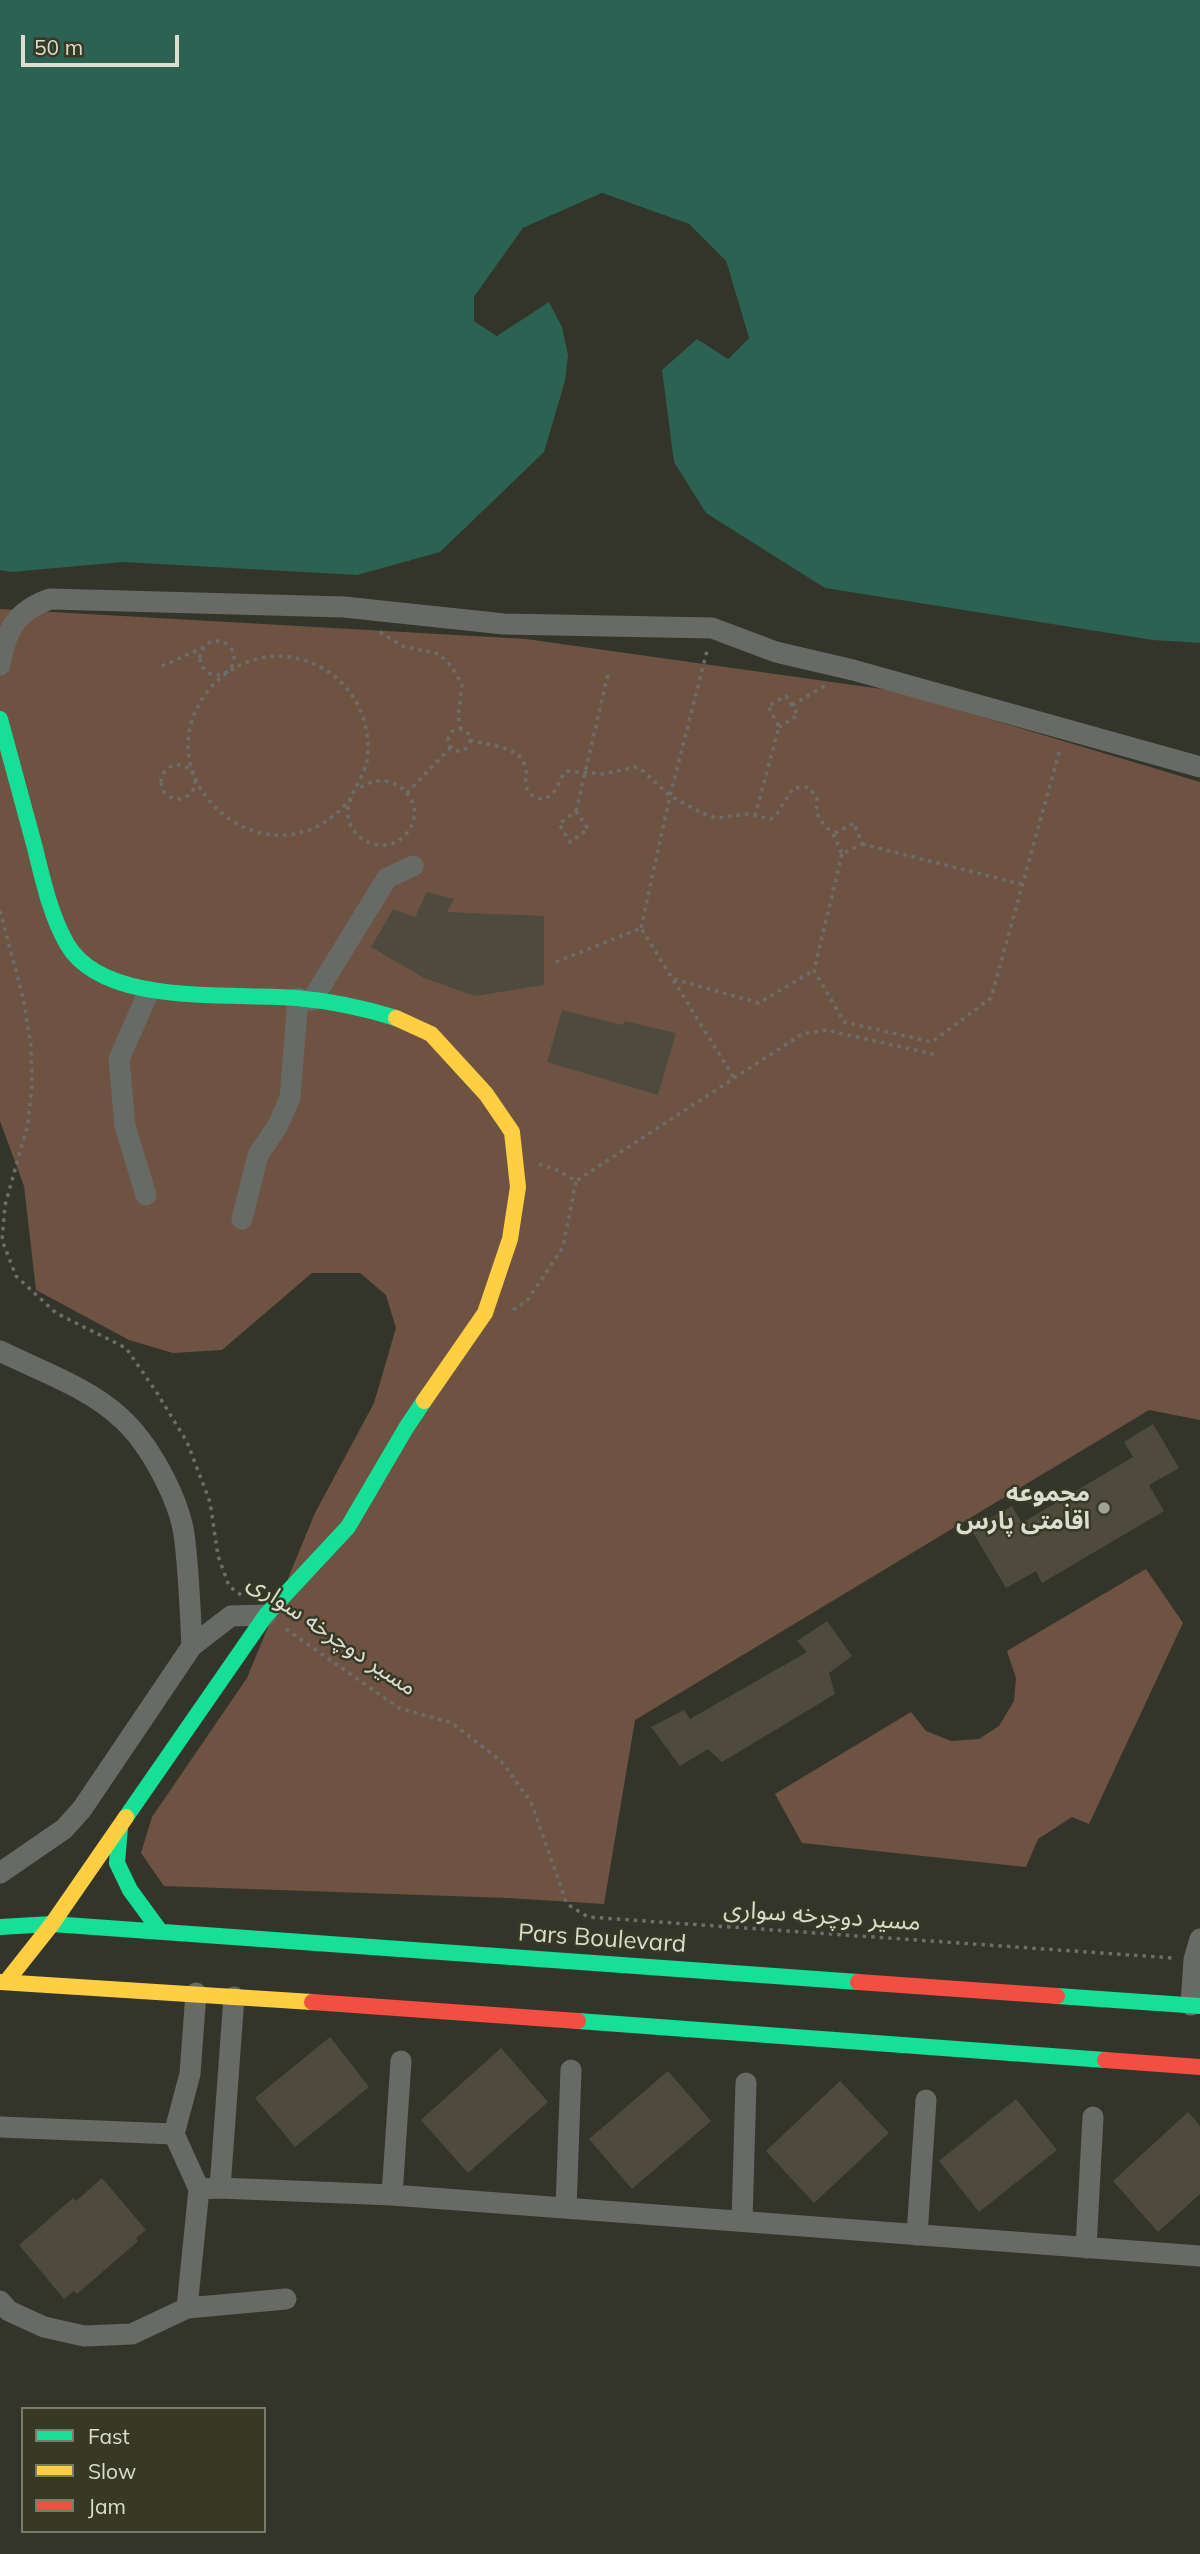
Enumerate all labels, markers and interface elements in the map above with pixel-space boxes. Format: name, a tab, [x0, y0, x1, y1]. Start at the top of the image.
scale bar	[24, 21, 182, 65]
text: 50 m	[34, 34, 83, 60]
place label: مجموعه اقامتی پارس	[956, 1480, 1090, 1536]
marker: مجموعه اقامتی پارس	[1096, 1500, 1112, 1516]
street label: مسیر دوچرخه سواری	[242, 1568, 422, 1702]
street label: مسیر دوچرخه سواری	[722, 1895, 922, 1937]
street label: Pars Boulevard	[517, 1919, 687, 1959]
legend	[21, 2407, 266, 2533]
text: Fast	[88, 2423, 130, 2449]
text: Slow	[88, 2458, 136, 2484]
text: Jam	[88, 2493, 126, 2519]

